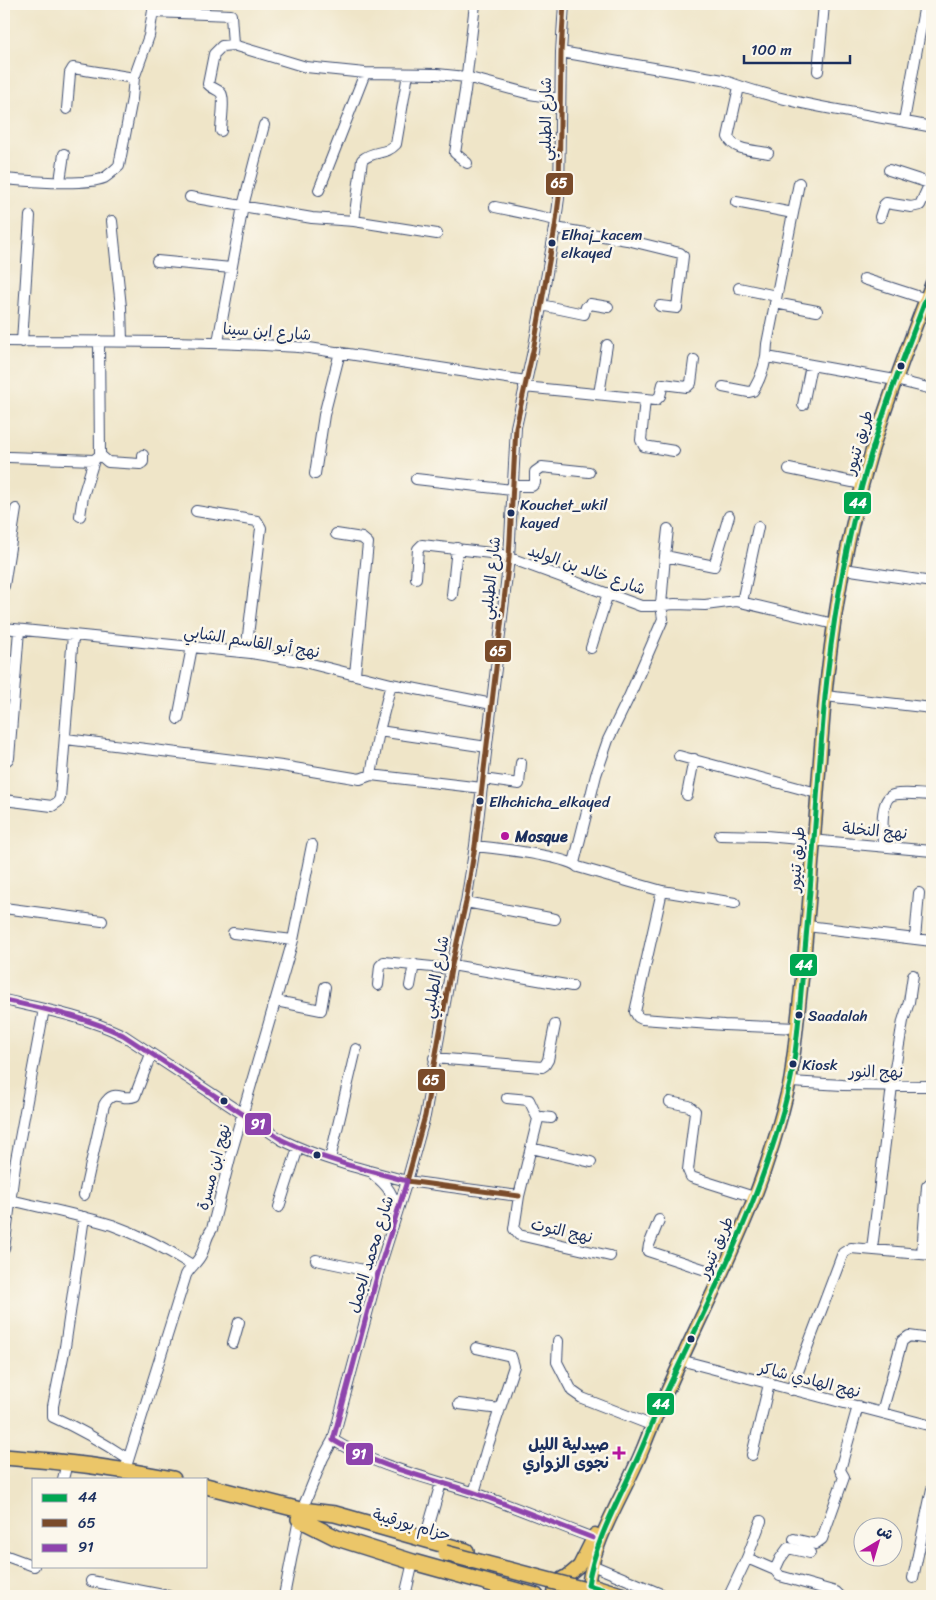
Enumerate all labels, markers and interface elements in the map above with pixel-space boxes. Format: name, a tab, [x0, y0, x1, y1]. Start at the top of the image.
scale bar	[744, 32, 850, 64]
text: 100 m	[751, 37, 792, 63]
street label: شارع الطبلبي	[531, 77, 560, 161]
text: 65	[550, 171, 568, 196]
line badge: 65	[545, 172, 574, 196]
place label: Elhaj_kacem elkayed	[561, 222, 643, 266]
marker: Elhaj_kacem elkayed	[547, 238, 557, 248]
street label: شارع ابن سينا	[222, 314, 312, 349]
unlabelled marker	[896, 361, 906, 371]
street label: طريق تنيور	[834, 407, 882, 480]
line badge: 44	[843, 491, 872, 515]
text: 44	[848, 491, 867, 516]
place label: Kouchet_wkil kayed	[520, 492, 608, 536]
marker: Kouchet_wkil kayed	[506, 508, 516, 518]
street label: شارع الطبلبي	[472, 535, 509, 621]
street label: شارع خالد بن الوليد	[524, 536, 650, 603]
street label: نهج أبو القاسم الشابي	[182, 616, 322, 667]
line badge: 65	[484, 639, 512, 663]
text: 65	[489, 639, 507, 664]
place label: Elhchicha_elkayed	[489, 789, 611, 815]
marker: Elhchicha_elkayed	[475, 796, 485, 806]
street label: نهج النخلة	[841, 813, 909, 848]
place label: Mosque	[514, 822, 568, 851]
street label: طريق تنيور	[779, 825, 814, 895]
marker: Mosque	[499, 830, 511, 842]
street label: شارع الطبلبي	[413, 933, 458, 1021]
line badge: 44	[789, 953, 818, 977]
text: 44	[794, 953, 813, 978]
place label: Saadalah	[808, 1003, 868, 1029]
marker: Saadalah	[794, 1010, 804, 1020]
place label: Kiosk	[802, 1052, 838, 1078]
street label: نهج النور	[847, 1056, 903, 1086]
marker: Kiosk	[788, 1059, 798, 1069]
line badge: 65	[417, 1068, 446, 1092]
text: 65	[422, 1068, 440, 1093]
unlabelled marker	[219, 1096, 229, 1106]
line badge: 91	[244, 1112, 272, 1136]
text: 91	[251, 1112, 265, 1137]
street label: نهج ابن مسرة	[188, 1121, 239, 1214]
unlabelled marker	[312, 1150, 322, 1160]
street label: شارع محمد الجمل	[339, 1192, 402, 1317]
street label: نهج التوت	[528, 1209, 596, 1252]
street label: طريق تنيور	[688, 1211, 742, 1285]
unlabelled marker	[686, 1334, 696, 1344]
street label: نهج الهادي شاكر	[754, 1352, 864, 1406]
line badge: 44	[646, 1392, 675, 1416]
text: 44	[651, 1392, 670, 1417]
place label: صيدلية الليل نجوى الزواري	[522, 1430, 609, 1477]
line badge: 91	[345, 1442, 374, 1466]
text: 91	[352, 1442, 366, 1467]
marker: صيدلية الليل نجوى الزواري	[613, 1447, 625, 1459]
legend	[32, 1478, 208, 1568]
text: 44	[78, 1484, 97, 1510]
street label: حزام بورقيبة	[369, 1499, 454, 1549]
text: 65	[78, 1510, 96, 1536]
north arrow	[854, 1518, 904, 1568]
text: ش	[872, 1518, 899, 1547]
text: 91	[78, 1534, 94, 1560]

